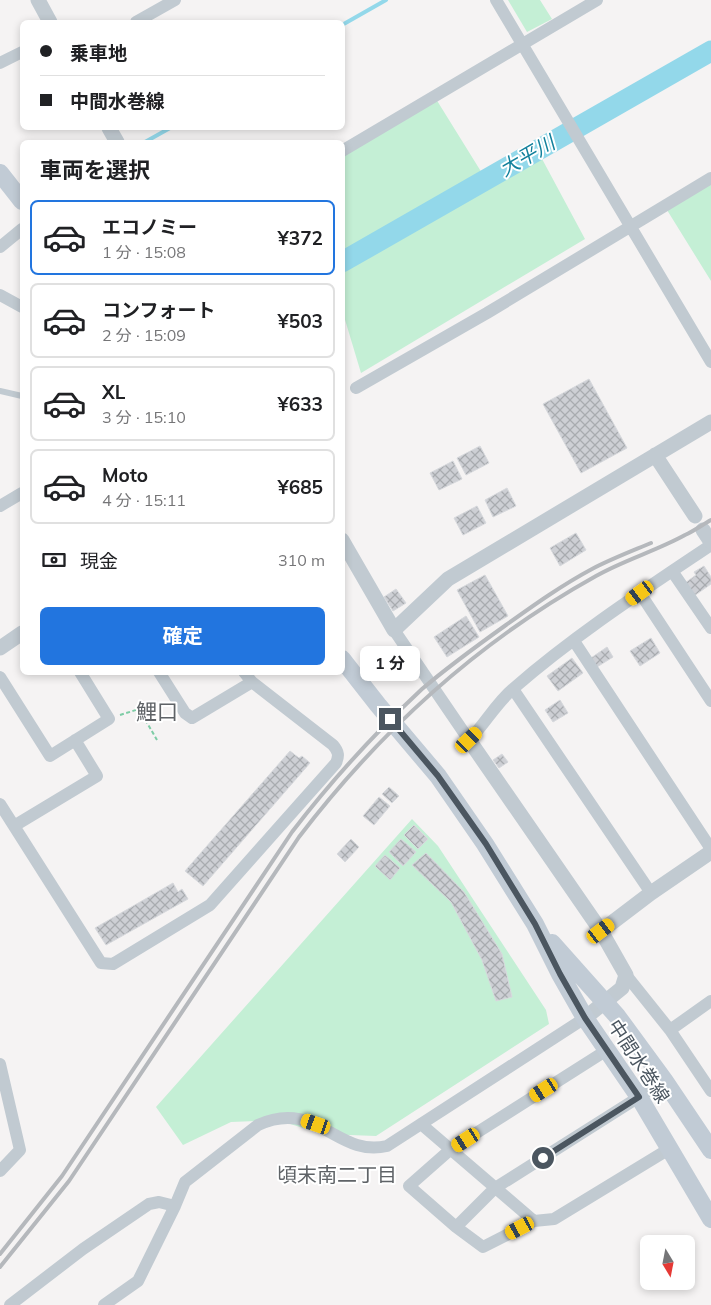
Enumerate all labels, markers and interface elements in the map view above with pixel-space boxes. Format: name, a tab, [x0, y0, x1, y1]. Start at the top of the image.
text: 乗車地	[70, 41, 127, 65]
text: 中間水巻線	[70, 89, 165, 113]
water label: 大平川	[495, 129, 561, 181]
text: 車両を選択	[40, 156, 150, 184]
icon: car	[42, 215, 87, 260]
text: エコノミー	[102, 215, 197, 239]
text: ¥372	[277, 226, 323, 250]
text: 1 分 · 15:08	[102, 242, 186, 262]
icon: car	[42, 298, 87, 343]
text: コンフォート	[102, 298, 215, 322]
text: ¥503	[277, 309, 323, 333]
text: 2 分 · 15:09	[102, 325, 186, 345]
text: XL	[102, 380, 125, 404]
icon: car	[42, 381, 87, 426]
text: ¥633	[277, 392, 323, 416]
text: 3 分 · 15:10	[102, 407, 186, 427]
text: Moto	[102, 463, 148, 487]
icon: car	[42, 464, 87, 509]
text: ¥685	[277, 475, 323, 499]
text: 4 分 · 15:11	[102, 490, 186, 510]
icon: cash	[40, 546, 68, 574]
text: 現金	[80, 549, 118, 573]
text: 310 m	[278, 550, 325, 570]
car	[623, 578, 656, 608]
button: 確定	[40, 607, 325, 665]
callout: 1 分	[360, 646, 420, 682]
text: 1 分	[375, 653, 405, 673]
district label: 鯉口	[136, 698, 178, 724]
route end	[379, 708, 401, 730]
car	[452, 724, 485, 756]
car	[584, 916, 617, 946]
street label: 中間水巻線	[603, 1015, 675, 1107]
car	[527, 1076, 560, 1104]
car	[299, 1112, 332, 1136]
car	[449, 1126, 482, 1154]
route start	[532, 1147, 554, 1169]
district label: 頃末南二丁目	[277, 1162, 397, 1187]
car	[503, 1214, 536, 1242]
north arrow	[640, 1235, 695, 1290]
map controls	[640, 1235, 695, 1290]

